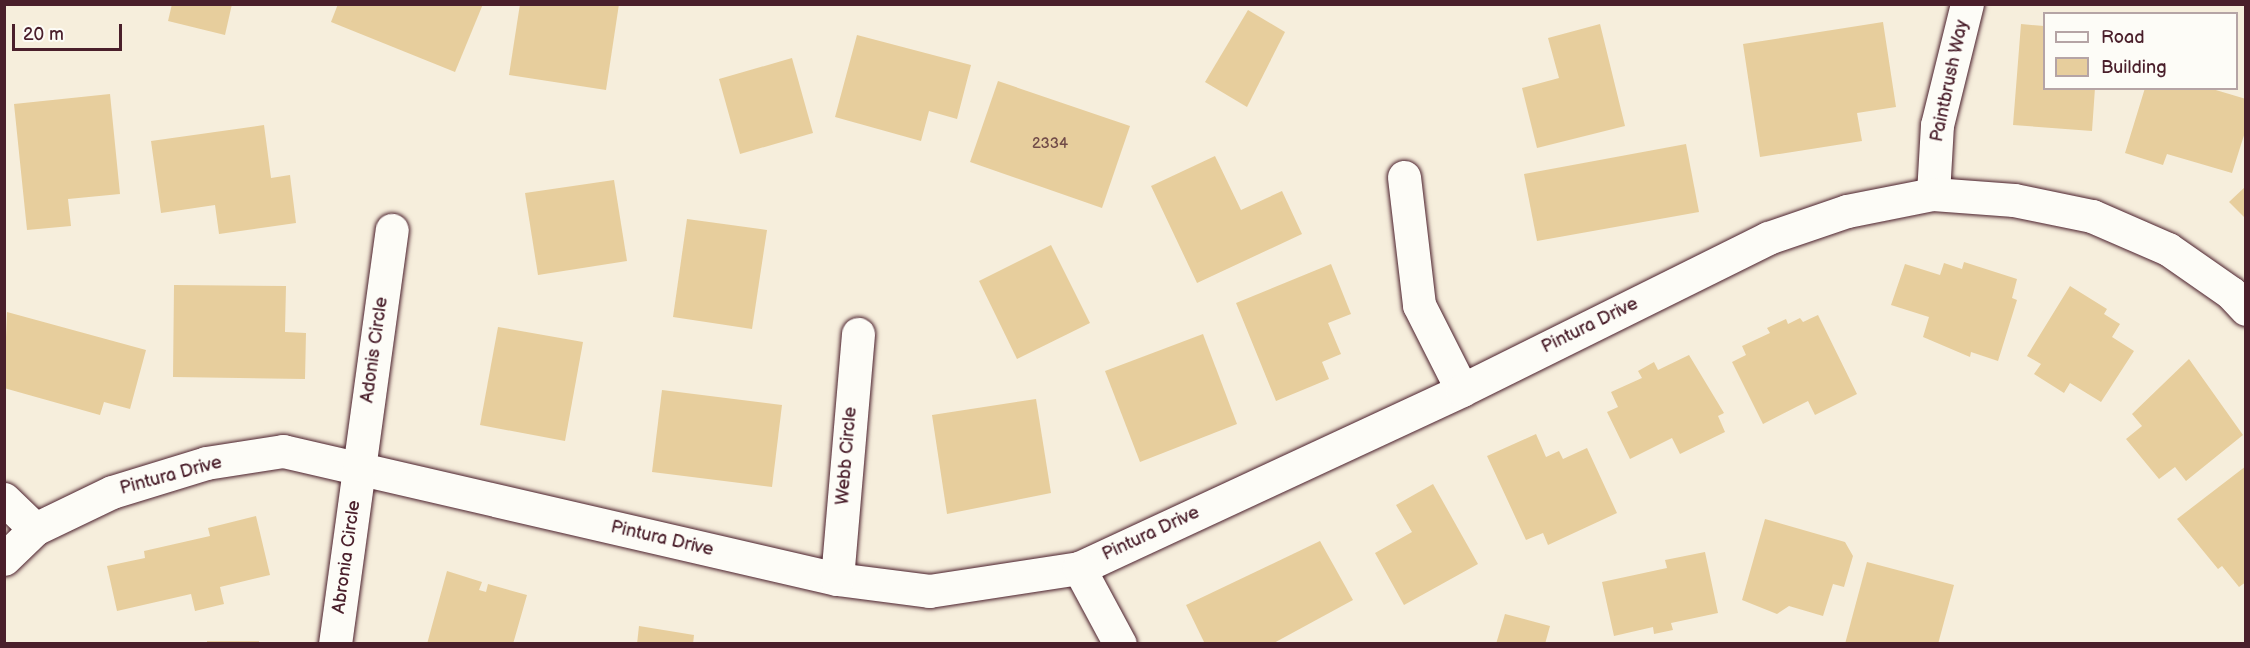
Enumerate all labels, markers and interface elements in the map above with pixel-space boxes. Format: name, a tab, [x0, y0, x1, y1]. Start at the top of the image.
scale bar	[15, 12, 124, 50]
legend	[2043, 12, 2238, 90]
street label: Paintbrush Way	[1926, 18, 1974, 144]
text: 20 m	[23, 24, 64, 45]
text: Road	[2101, 27, 2145, 48]
text: Building	[2101, 57, 2167, 78]
house number: 2334	[1032, 135, 1068, 153]
street label: Pintura Drive	[1538, 293, 1642, 359]
street label: Adonis Circle	[357, 296, 393, 404]
street label: Webb Circle	[832, 406, 862, 506]
street label: Pintura Drive	[118, 452, 224, 500]
street label: Abronia Circle	[328, 499, 366, 615]
street label: Pintura Drive	[1099, 502, 1203, 566]
street label: Pintura Drive	[609, 517, 715, 561]

